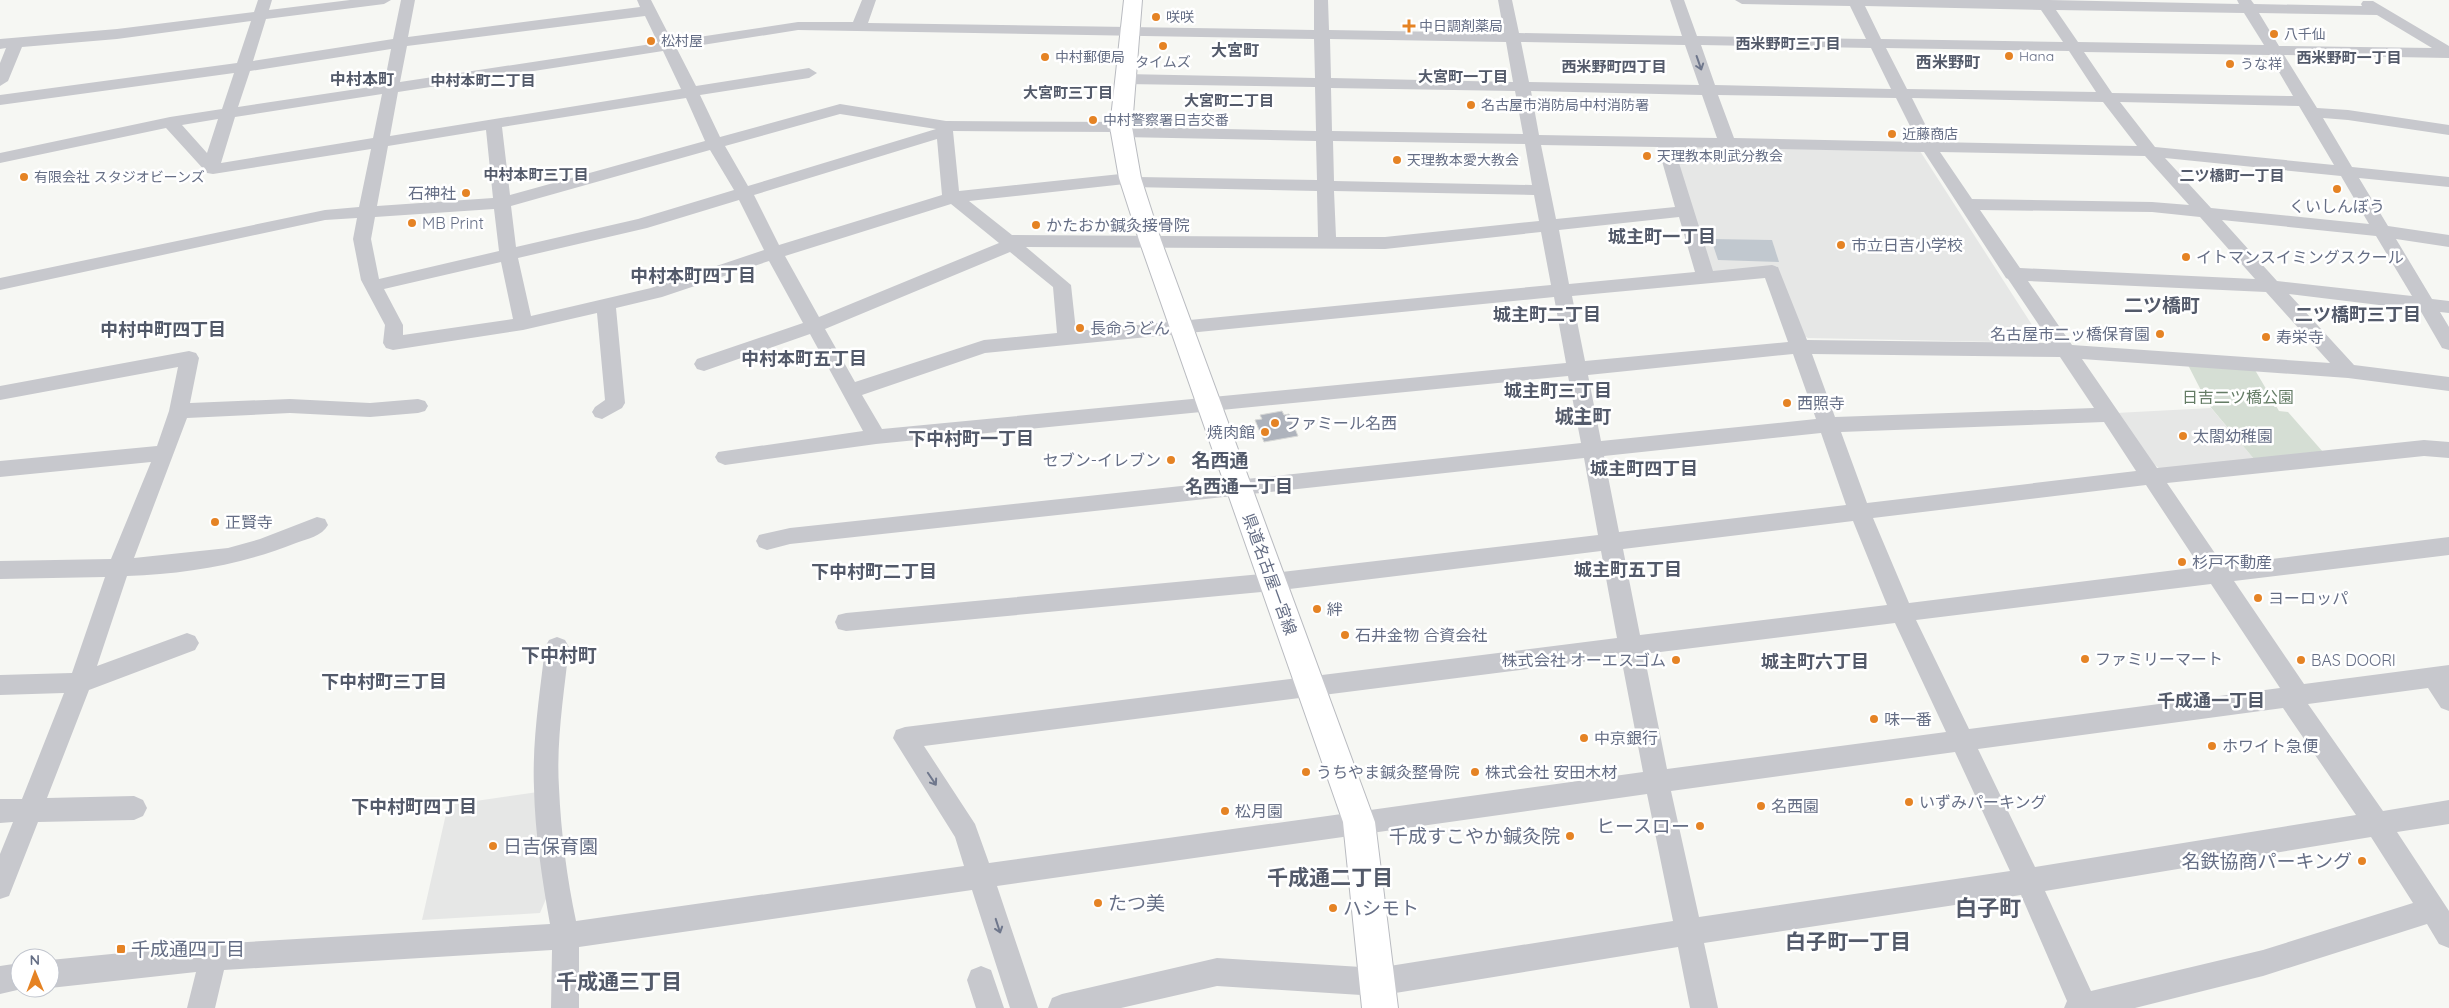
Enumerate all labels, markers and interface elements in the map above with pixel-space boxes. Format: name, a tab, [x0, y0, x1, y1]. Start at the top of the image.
place label: 咲咲	[1166, 8, 1194, 26]
marker: 咲咲	[1150, 11, 1162, 23]
place label: 中日調剤薬局	[1419, 17, 1503, 35]
marker: 中日調剤薬局	[1403, 20, 1415, 32]
place label: 八千仙	[2284, 25, 2326, 43]
marker: 八千仙	[2268, 28, 2280, 40]
place label: 松村屋	[661, 32, 703, 50]
district label: 西米野町三丁目	[1735, 34, 1841, 53]
marker: 松村屋	[645, 35, 657, 47]
marker: タイムズ	[1157, 40, 1169, 52]
district label: 大宮町	[1211, 40, 1259, 60]
place label: Hana	[2019, 47, 2054, 65]
place label: 中村郵便局	[1055, 48, 1125, 66]
district label: 西米野町一丁目	[2296, 48, 2402, 67]
marker: Hana	[2003, 50, 2015, 62]
marker: 中村郵便局	[1039, 51, 1051, 63]
district label: 西米野町	[1916, 52, 1980, 72]
place label: タイムズ	[1135, 53, 1191, 71]
one-way arrow	[1695, 54, 1704, 70]
place label: うな祥	[2240, 55, 2282, 73]
district label: 西米野町四丁目	[1561, 57, 1667, 76]
marker: うな祥	[2224, 58, 2236, 70]
district label: 大宮町一丁目	[1418, 67, 1508, 86]
district label: 中村本町	[330, 69, 394, 89]
district label: 中村本町二丁目	[430, 71, 536, 90]
district label: 大宮町三丁目	[1023, 83, 1113, 102]
district label: 大宮町二丁目	[1184, 91, 1274, 110]
place label: 名古屋市消防局中村消防署	[1481, 96, 1649, 114]
marker: 名古屋市消防局中村消防署	[1465, 99, 1477, 111]
place label: 中村警察署日吉交番	[1103, 111, 1229, 129]
marker: 中村警察署日吉交番	[1087, 114, 1099, 126]
place label: 近藤商店	[1902, 125, 1958, 143]
marker: 近藤商店	[1886, 128, 1898, 140]
place label: 天理教本則武分教会	[1657, 147, 1783, 165]
marker: 天理教本則武分教会	[1641, 150, 1653, 162]
place label: 天理教本愛大教会	[1407, 151, 1519, 169]
marker: 天理教本愛大教会	[1391, 154, 1403, 166]
district label: 中村本町三丁目	[483, 165, 589, 184]
district label: 二ツ橋町一丁目	[2179, 166, 2285, 185]
place label: 有限会社 スタジオビーンズ	[34, 168, 205, 186]
marker: 有限会社 スタジオビーンズ	[18, 171, 30, 183]
place label: 石神社	[408, 183, 456, 203]
marker: くいしんぼう	[2331, 183, 2343, 195]
marker: 石神社	[460, 187, 472, 199]
place label: くいしんぼう	[2289, 196, 2385, 216]
place label: MB Print	[422, 213, 484, 233]
place label: かたおか鍼灸接骨院	[1046, 215, 1190, 235]
marker: MB Print	[406, 217, 418, 229]
marker: かたおか鍼灸接骨院	[1030, 219, 1042, 231]
district label: 城主町一丁目	[1608, 225, 1716, 248]
place label: 市立日吉小学校	[1851, 235, 1963, 255]
marker: 市立日吉小学校	[1835, 239, 1847, 251]
place label: イトマンスイミングスクール	[2196, 247, 2404, 267]
marker: イトマンスイミングスクール	[2180, 251, 2192, 263]
district label: 中村本町四丁目	[630, 264, 756, 287]
district label: 二ツ橋町	[2124, 293, 2200, 317]
district label: 城主町二丁目	[1493, 303, 1601, 326]
district label: 二ツ橋町三丁目	[2295, 303, 2421, 326]
district label: 中村中町四丁目	[100, 318, 226, 341]
place label: 長命うどん	[1090, 318, 1170, 338]
marker: 長命うどん	[1074, 322, 1086, 334]
place label: 名古屋市二ッ橋保育園	[1990, 324, 2150, 344]
place label: 寿栄寺	[2276, 327, 2324, 347]
marker: 名古屋市二ッ橋保育園	[2154, 328, 2166, 340]
marker: 寿栄寺	[2260, 331, 2272, 343]
district label: 中村本町五丁目	[741, 347, 867, 370]
district label: 城主町三丁目	[1504, 379, 1612, 402]
park label: 日吉二ツ橋公園	[2182, 387, 2294, 407]
place label: 西照寺	[1797, 393, 1845, 413]
marker: 西照寺	[1781, 397, 1793, 409]
district label: 城主町	[1554, 404, 1612, 428]
place label: ファミール名西	[1285, 413, 1397, 433]
marker: ファミール名西	[1269, 417, 1281, 429]
place label: 焼肉館	[1207, 422, 1255, 442]
marker: 焼肉館	[1259, 426, 1271, 438]
place label: 太閤幼稚園	[2193, 426, 2273, 446]
district label: 下中村町一丁目	[908, 427, 1034, 450]
marker: 太閤幼稚園	[2177, 430, 2189, 442]
district label: 名西通	[1191, 448, 1249, 472]
place label: セブン-イレブン	[1043, 450, 1161, 470]
marker: セブン-イレブン	[1165, 454, 1177, 466]
district label: 城主町四丁目	[1590, 457, 1698, 480]
district label: 名西通一丁目	[1185, 475, 1293, 498]
street label: 県道名古屋一宮線	[1239, 510, 1301, 638]
place label: 正賢寺	[225, 512, 273, 532]
marker: 正賢寺	[209, 516, 221, 528]
place label: 杉戸不動産	[2192, 552, 2272, 572]
marker: 杉戸不動産	[2176, 556, 2188, 568]
district label: 城主町五丁目	[1574, 558, 1682, 581]
district label: 下中村町二丁目	[811, 560, 937, 583]
place label: ヨーロッパ	[2268, 588, 2348, 608]
marker: ヨーロッパ	[2252, 592, 2264, 604]
place label: 絆	[1327, 599, 1343, 619]
marker: 絆	[1311, 603, 1323, 615]
place label: 石井金物 合資会社	[1355, 625, 1487, 645]
marker: 石井金物 合資会社	[1339, 629, 1351, 641]
district label: 下中村町	[521, 643, 597, 667]
place label: ファミリーマート	[2095, 649, 2223, 669]
place label: 株式会社 オーエスゴム	[1502, 650, 1666, 670]
district label: 城主町六丁目	[1761, 650, 1869, 673]
place label: BAS DOORI	[2311, 650, 2396, 670]
marker: ファミリーマート	[2079, 653, 2091, 665]
marker: 株式会社 オーエスゴム	[1670, 654, 1682, 666]
marker: BAS DOORI	[2295, 654, 2307, 666]
district label: 下中村町三丁目	[321, 670, 447, 693]
district label: 千成通一丁目	[2157, 689, 2265, 712]
place label: 味一番	[1884, 709, 1932, 729]
marker: 味一番	[1868, 713, 1880, 725]
place label: 中京銀行	[1594, 728, 1658, 748]
marker: 中京銀行	[1578, 732, 1590, 744]
place label: ホワイト急便	[2222, 736, 2318, 756]
marker: ホワイト急便	[2206, 740, 2218, 752]
place label: うちやま鍼灸整骨院	[1316, 762, 1460, 782]
place label: 株式会社 安田木材	[1485, 762, 1617, 782]
marker: うちやま鍼灸整骨院	[1300, 766, 1312, 778]
marker: 株式会社 安田木材	[1469, 766, 1481, 778]
one-way arrow	[927, 771, 937, 785]
place label: いずみパーキング	[1919, 792, 2047, 812]
district label: 下中村町四丁目	[351, 795, 477, 818]
place label: 名西園	[1771, 796, 1819, 816]
marker: いずみパーキング	[1903, 796, 1915, 808]
marker: 名西園	[1755, 800, 1767, 812]
place label: 松月園	[1235, 801, 1283, 821]
marker: 松月園	[1219, 805, 1231, 817]
place label: ヒースロー	[1596, 814, 1690, 838]
marker: ヒースロー	[1694, 820, 1706, 832]
place label: 千成すこやか鍼灸院	[1389, 824, 1560, 848]
marker: 千成すこやか鍼灸院	[1564, 830, 1576, 842]
place label: 日吉保育園	[503, 834, 598, 858]
marker: 日吉保育園	[487, 840, 499, 852]
place label: 名鉄協商パーキング	[2182, 849, 2352, 873]
marker: 名鉄協商パーキング	[2356, 855, 2368, 867]
district label: 千成通二丁目	[1267, 864, 1393, 890]
place label: たつ美	[1108, 891, 1165, 915]
district label: 白子町	[1955, 894, 2021, 922]
place label: ハシモト	[1343, 896, 1419, 920]
marker: たつ美	[1092, 897, 1104, 909]
marker: ハシモト	[1327, 902, 1339, 914]
one-way arrow	[993, 917, 1003, 933]
district label: 白子町一丁目	[1785, 928, 1911, 954]
place label: 千成通四丁目	[131, 937, 245, 961]
marker: 千成通四丁目	[115, 943, 127, 955]
north arrow	[10, 948, 60, 998]
text: N	[29, 951, 40, 969]
district label: 千成通三丁目	[556, 968, 682, 994]

